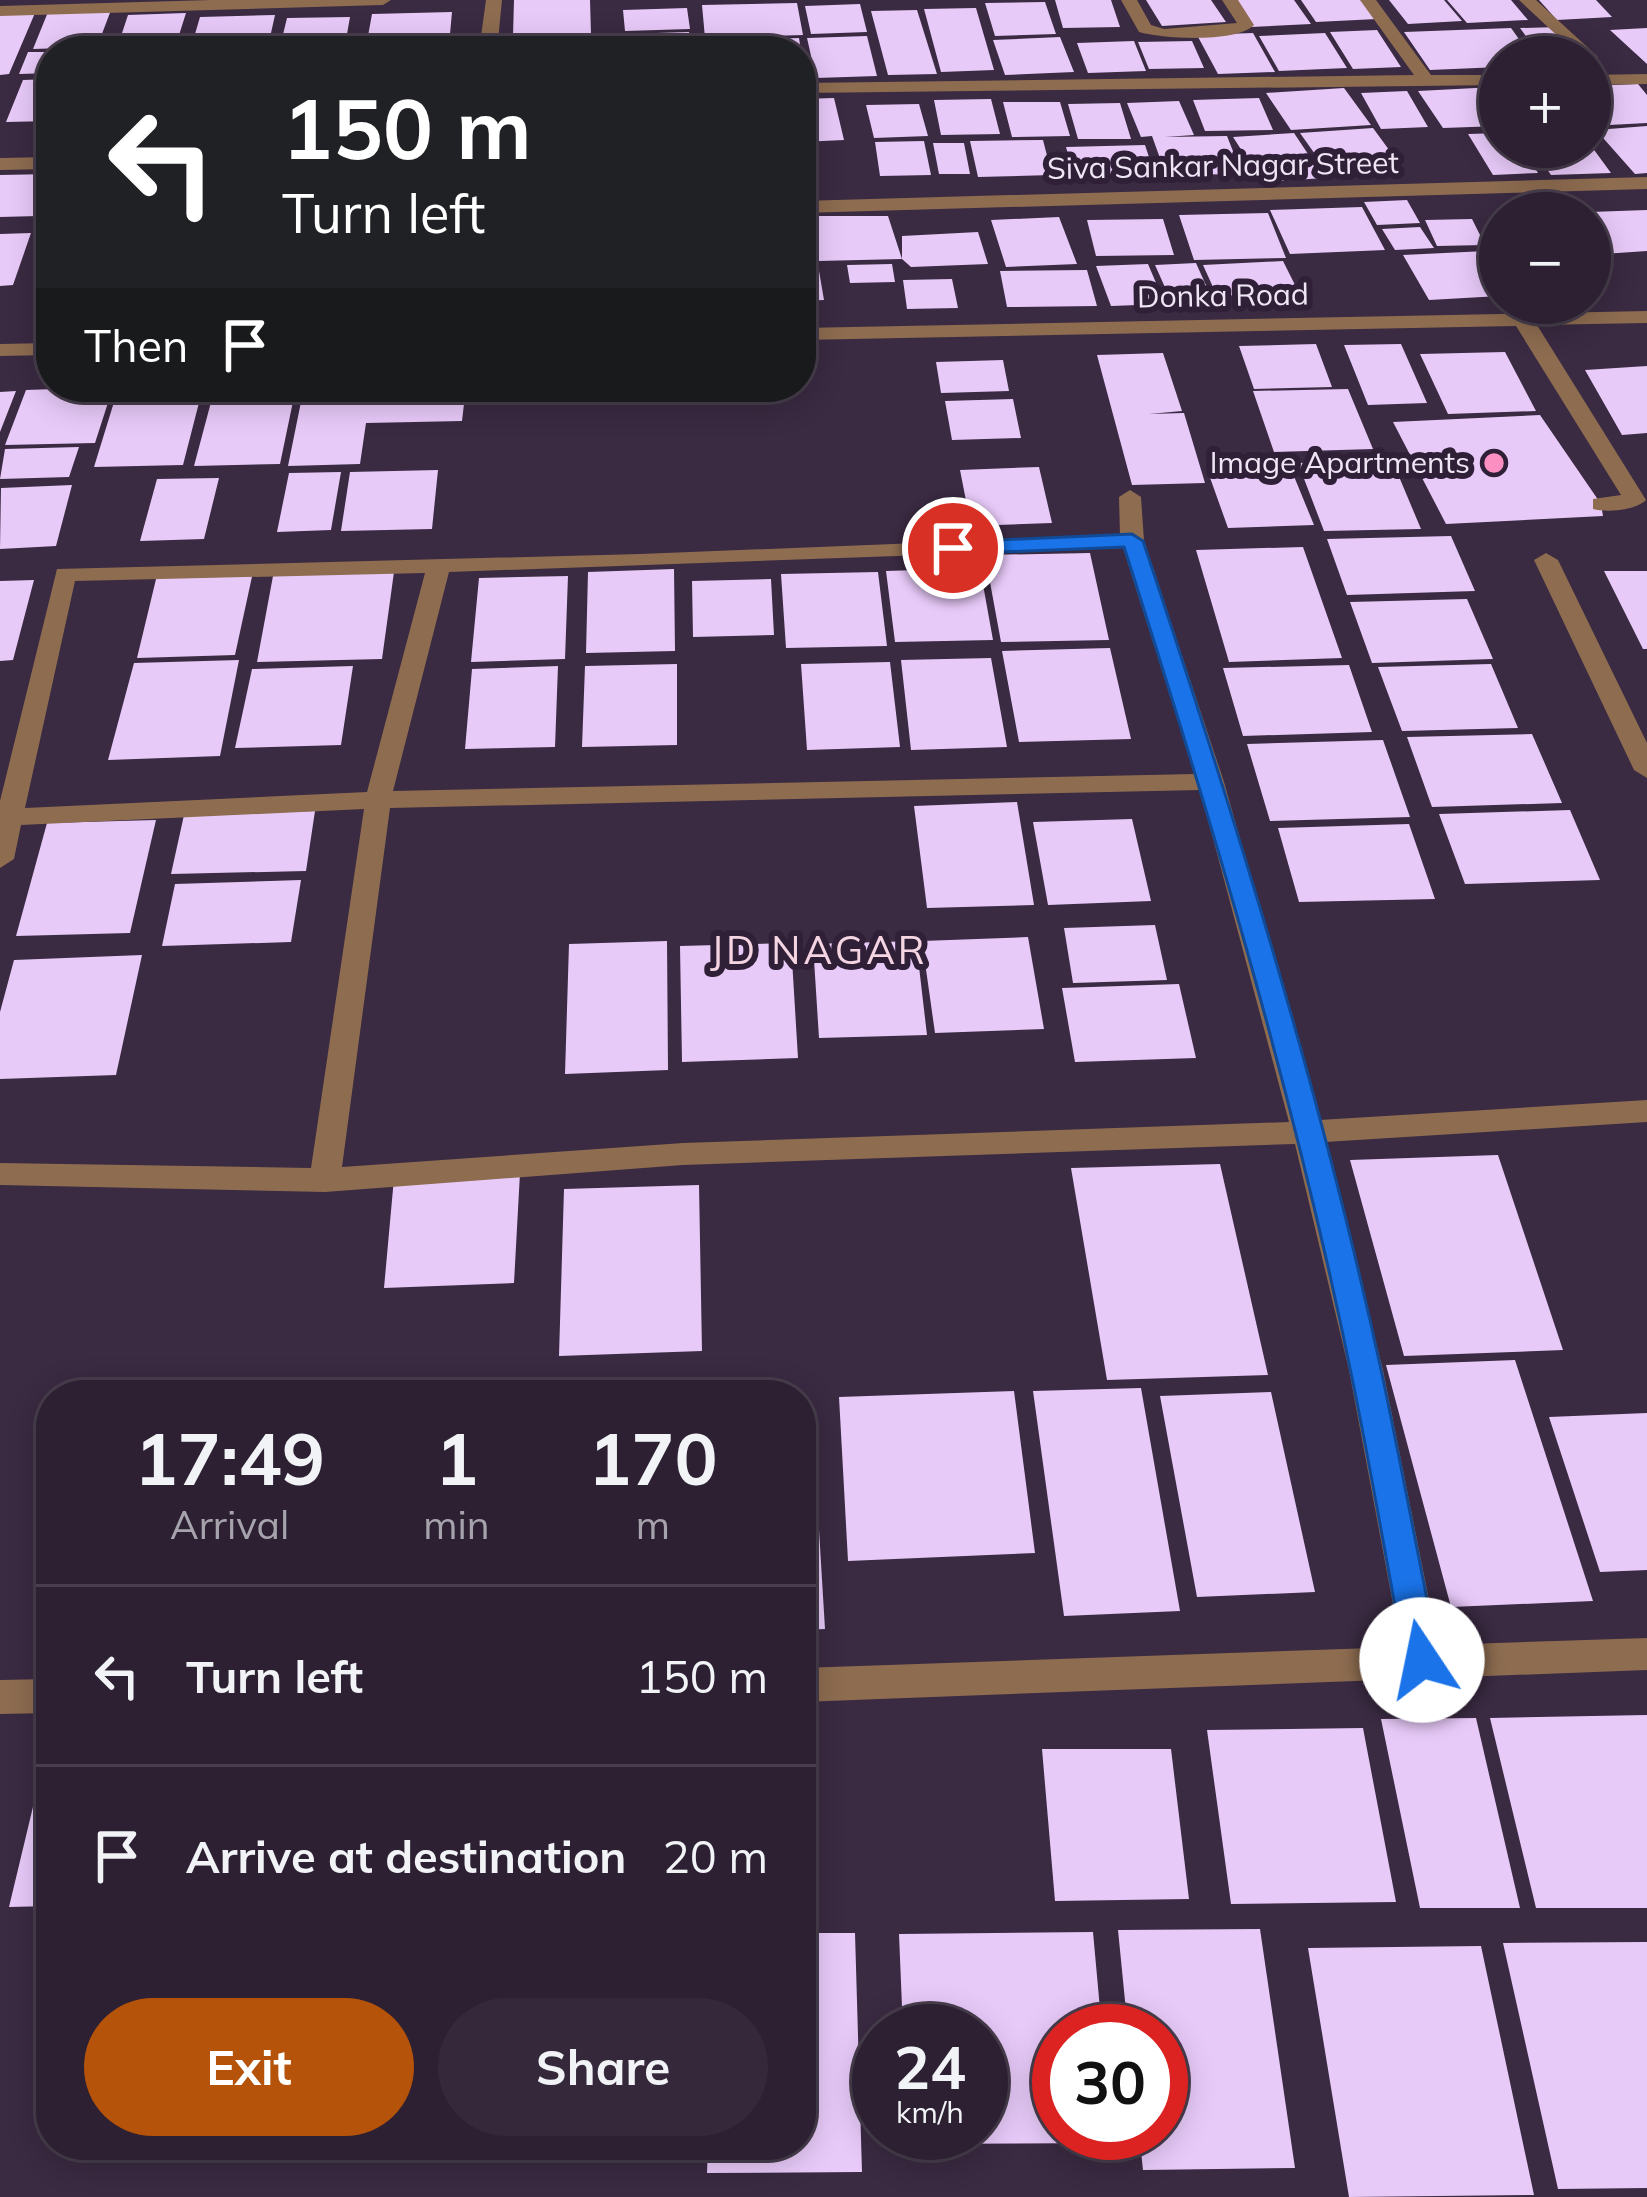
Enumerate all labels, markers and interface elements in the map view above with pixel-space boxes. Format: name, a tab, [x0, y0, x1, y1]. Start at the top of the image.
map controls	[1479, 36, 1611, 324]
button: +	[1479, 36, 1611, 168]
text: 150 m	[282, 75, 532, 180]
icon: left	[84, 84, 240, 240]
street label: Siva Sankar Nagar Street	[1047, 143, 1399, 187]
text: Turn left	[282, 179, 485, 247]
button: −	[1479, 192, 1611, 324]
street label: Donka Road	[1137, 275, 1309, 315]
icon: arrive	[212, 312, 278, 378]
text: Then	[84, 317, 188, 373]
place label: Image Apartments	[1210, 443, 1470, 481]
marker: Image Apartments	[1481, 450, 1507, 476]
pin	[902, 497, 1004, 599]
icon: arrive	[920, 515, 986, 581]
district label: JD NAGAR	[710, 925, 928, 974]
text: 17:49	[134, 1413, 325, 1503]
text: 1	[435, 1413, 478, 1503]
text: 170	[588, 1413, 718, 1503]
text: Arrival	[170, 1500, 289, 1549]
text: min	[423, 1500, 490, 1549]
text: m	[636, 1500, 670, 1549]
position arrow	[1359, 1597, 1485, 1723]
icon: left	[84, 1643, 150, 1709]
text: Turn left	[186, 1648, 363, 1704]
text: 150 m	[636, 1648, 768, 1704]
icon: arrive	[84, 1823, 150, 1889]
text: Arrive at destination	[186, 1828, 626, 1884]
text: 20 m	[663, 1828, 768, 1884]
button: Exit	[84, 1998, 414, 2136]
button: Share	[438, 1998, 768, 2136]
speed limit sign: 30	[1032, 2004, 1188, 2160]
text: 24	[894, 2029, 966, 2104]
text: km/h	[896, 2093, 964, 2131]

